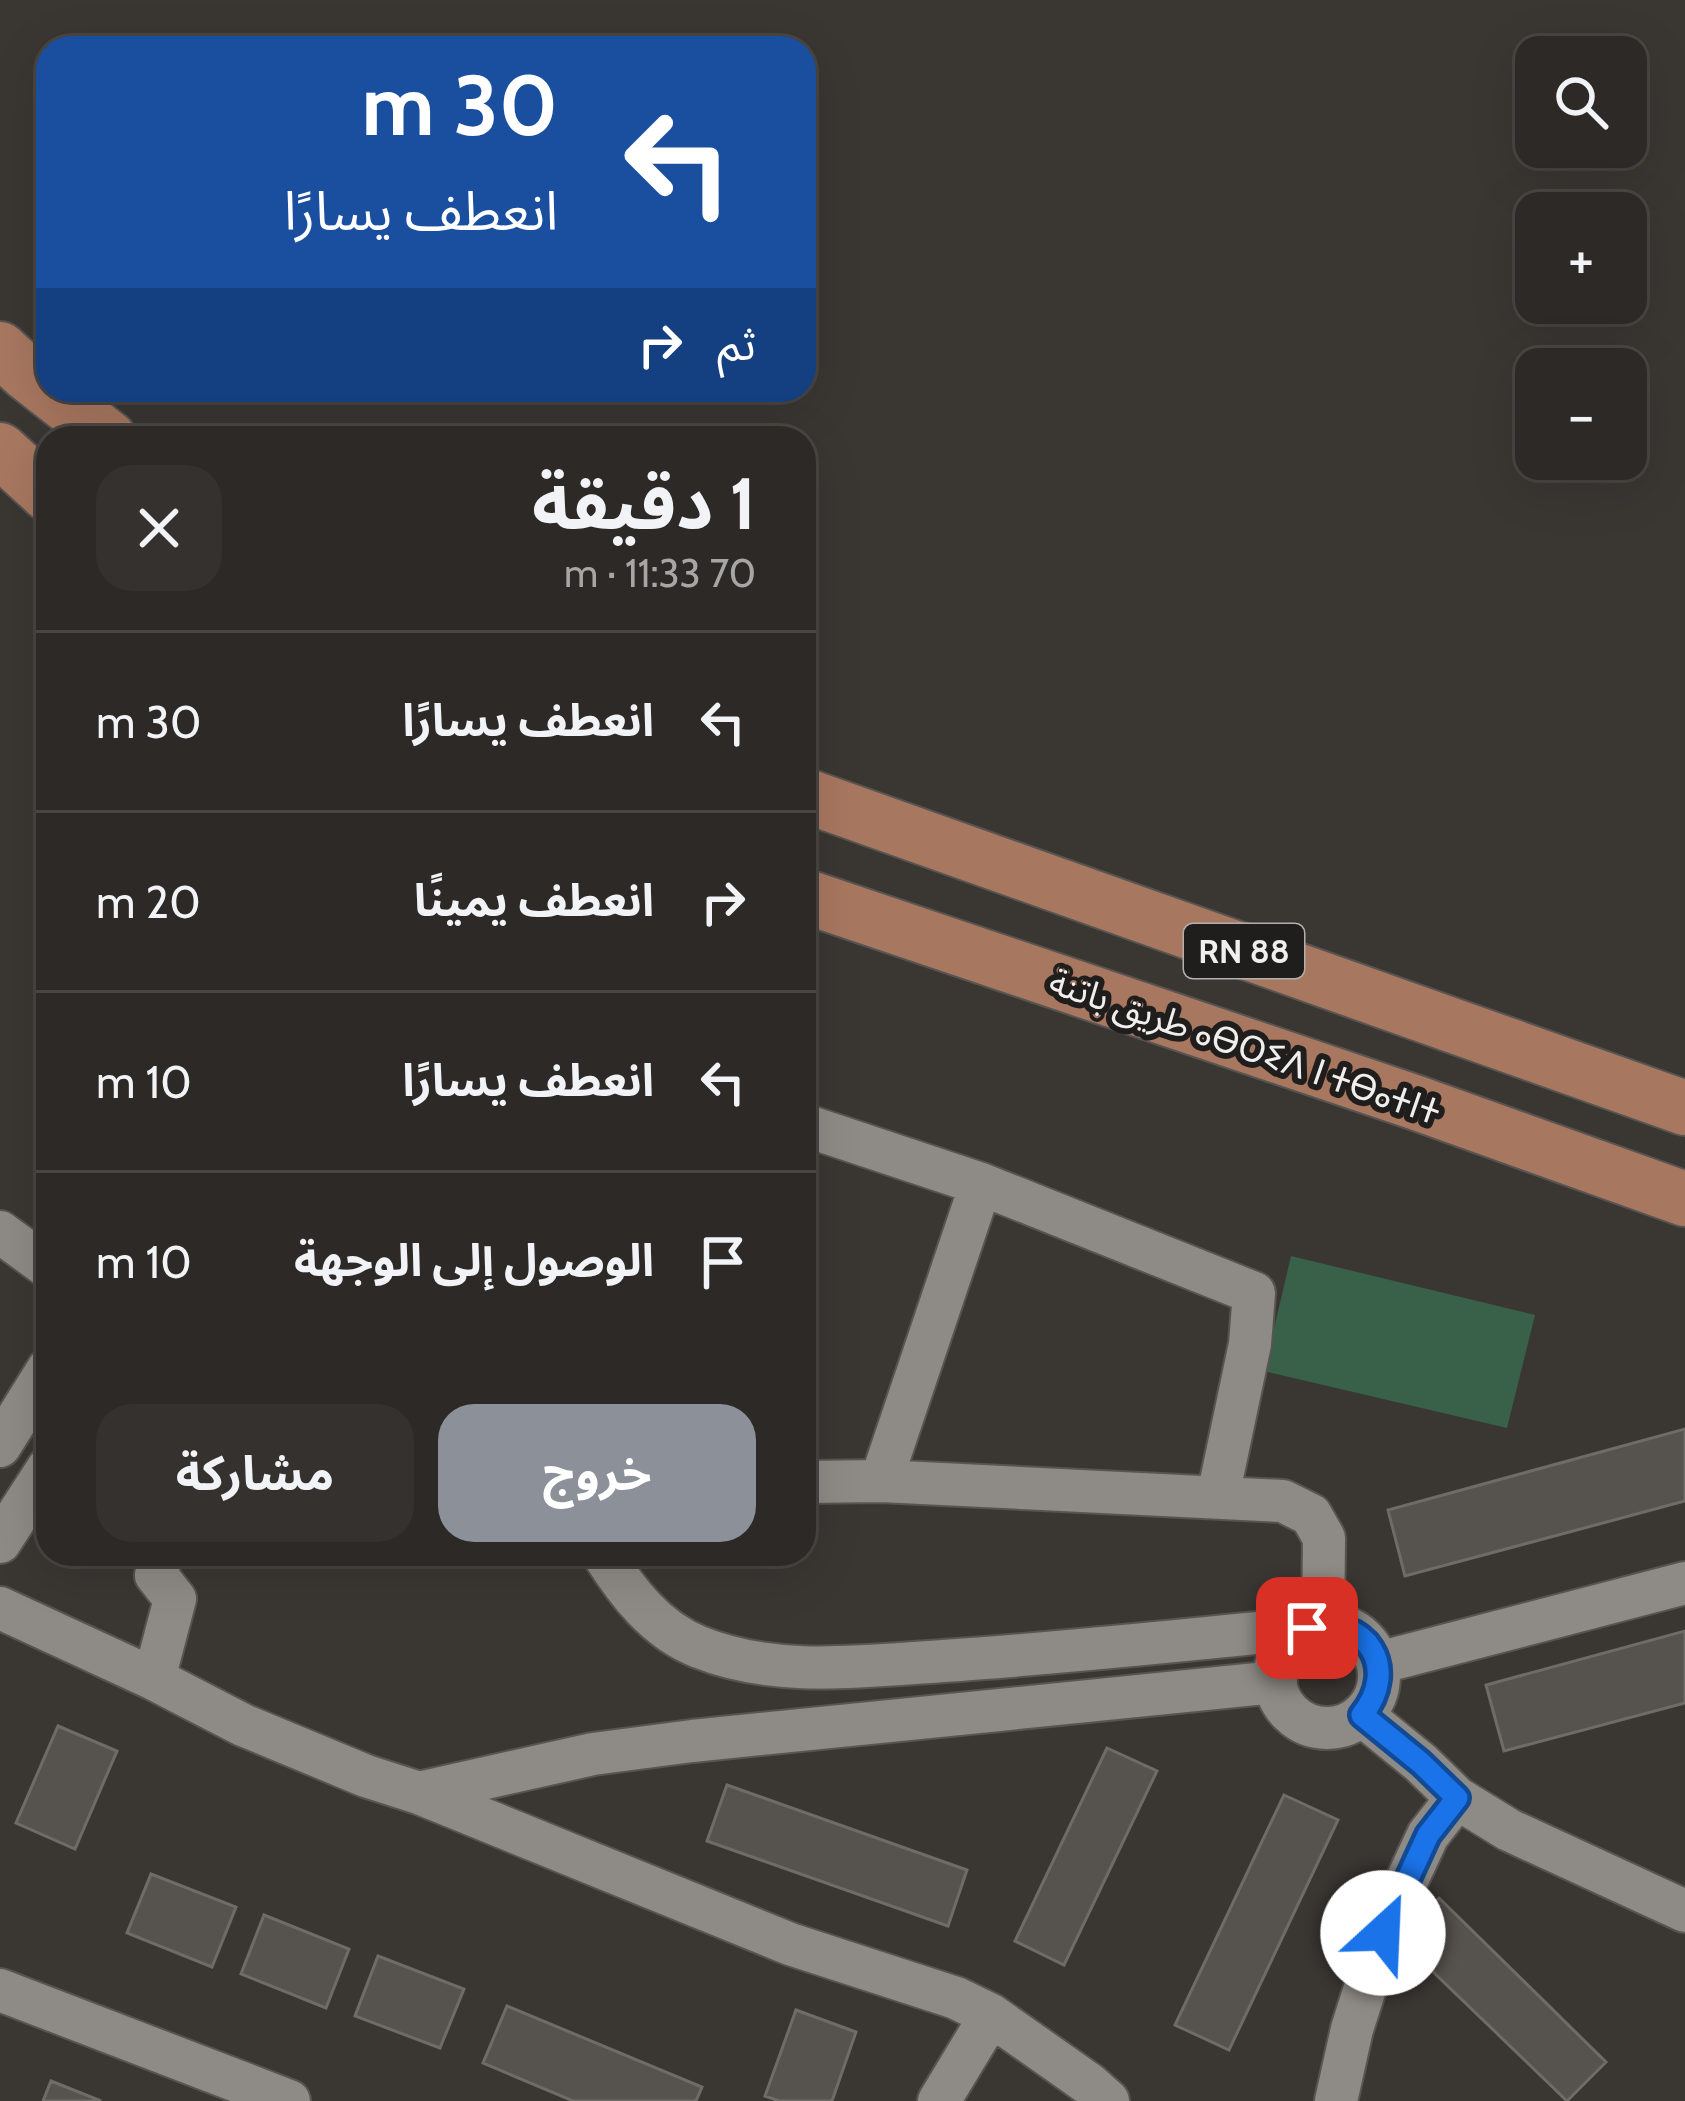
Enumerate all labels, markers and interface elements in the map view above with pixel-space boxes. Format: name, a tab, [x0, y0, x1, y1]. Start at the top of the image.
map controls	[1515, 36, 1647, 480]
button: search	[1515, 36, 1647, 168]
text: 30 m	[362, 54, 558, 156]
icon: left	[600, 84, 756, 240]
text: انعطف يسارًا	[284, 178, 558, 244]
button: +	[1515, 192, 1647, 324]
icon: right	[627, 312, 693, 378]
text: ثم	[717, 317, 756, 371]
button: −	[1515, 348, 1647, 480]
text: 1 دقيقة	[532, 460, 756, 547]
button: close	[96, 465, 222, 591]
text: 70 m · 11:33	[564, 549, 756, 597]
icon: left	[690, 689, 756, 755]
text: انعطف يسارًا	[402, 693, 654, 747]
text: 30 m	[96, 695, 201, 749]
icon: right	[690, 869, 756, 935]
text: انعطف يمينًا	[414, 873, 654, 927]
text: 20 m	[96, 875, 201, 929]
road number: RN 88	[1184, 924, 1304, 978]
street label: طريق باتنة ⴰⴱⵔⵉⴷ ⵏ ⵜⴱⴰⵜⵏⵜ	[1043, 958, 1446, 1135]
icon: left	[690, 1049, 756, 1115]
text: انعطف يسارًا	[402, 1053, 654, 1107]
text: 10 m	[96, 1055, 192, 1109]
icon: arrive	[690, 1229, 756, 1295]
text: الوصول إلى الوجهة	[294, 1233, 654, 1287]
text: 10 m	[96, 1235, 192, 1289]
button: مشاركة	[96, 1404, 414, 1542]
button: خروج	[438, 1404, 756, 1542]
pin	[1256, 1577, 1358, 1679]
icon: arrive	[1274, 1595, 1340, 1661]
position arrow	[1320, 1870, 1446, 1996]

